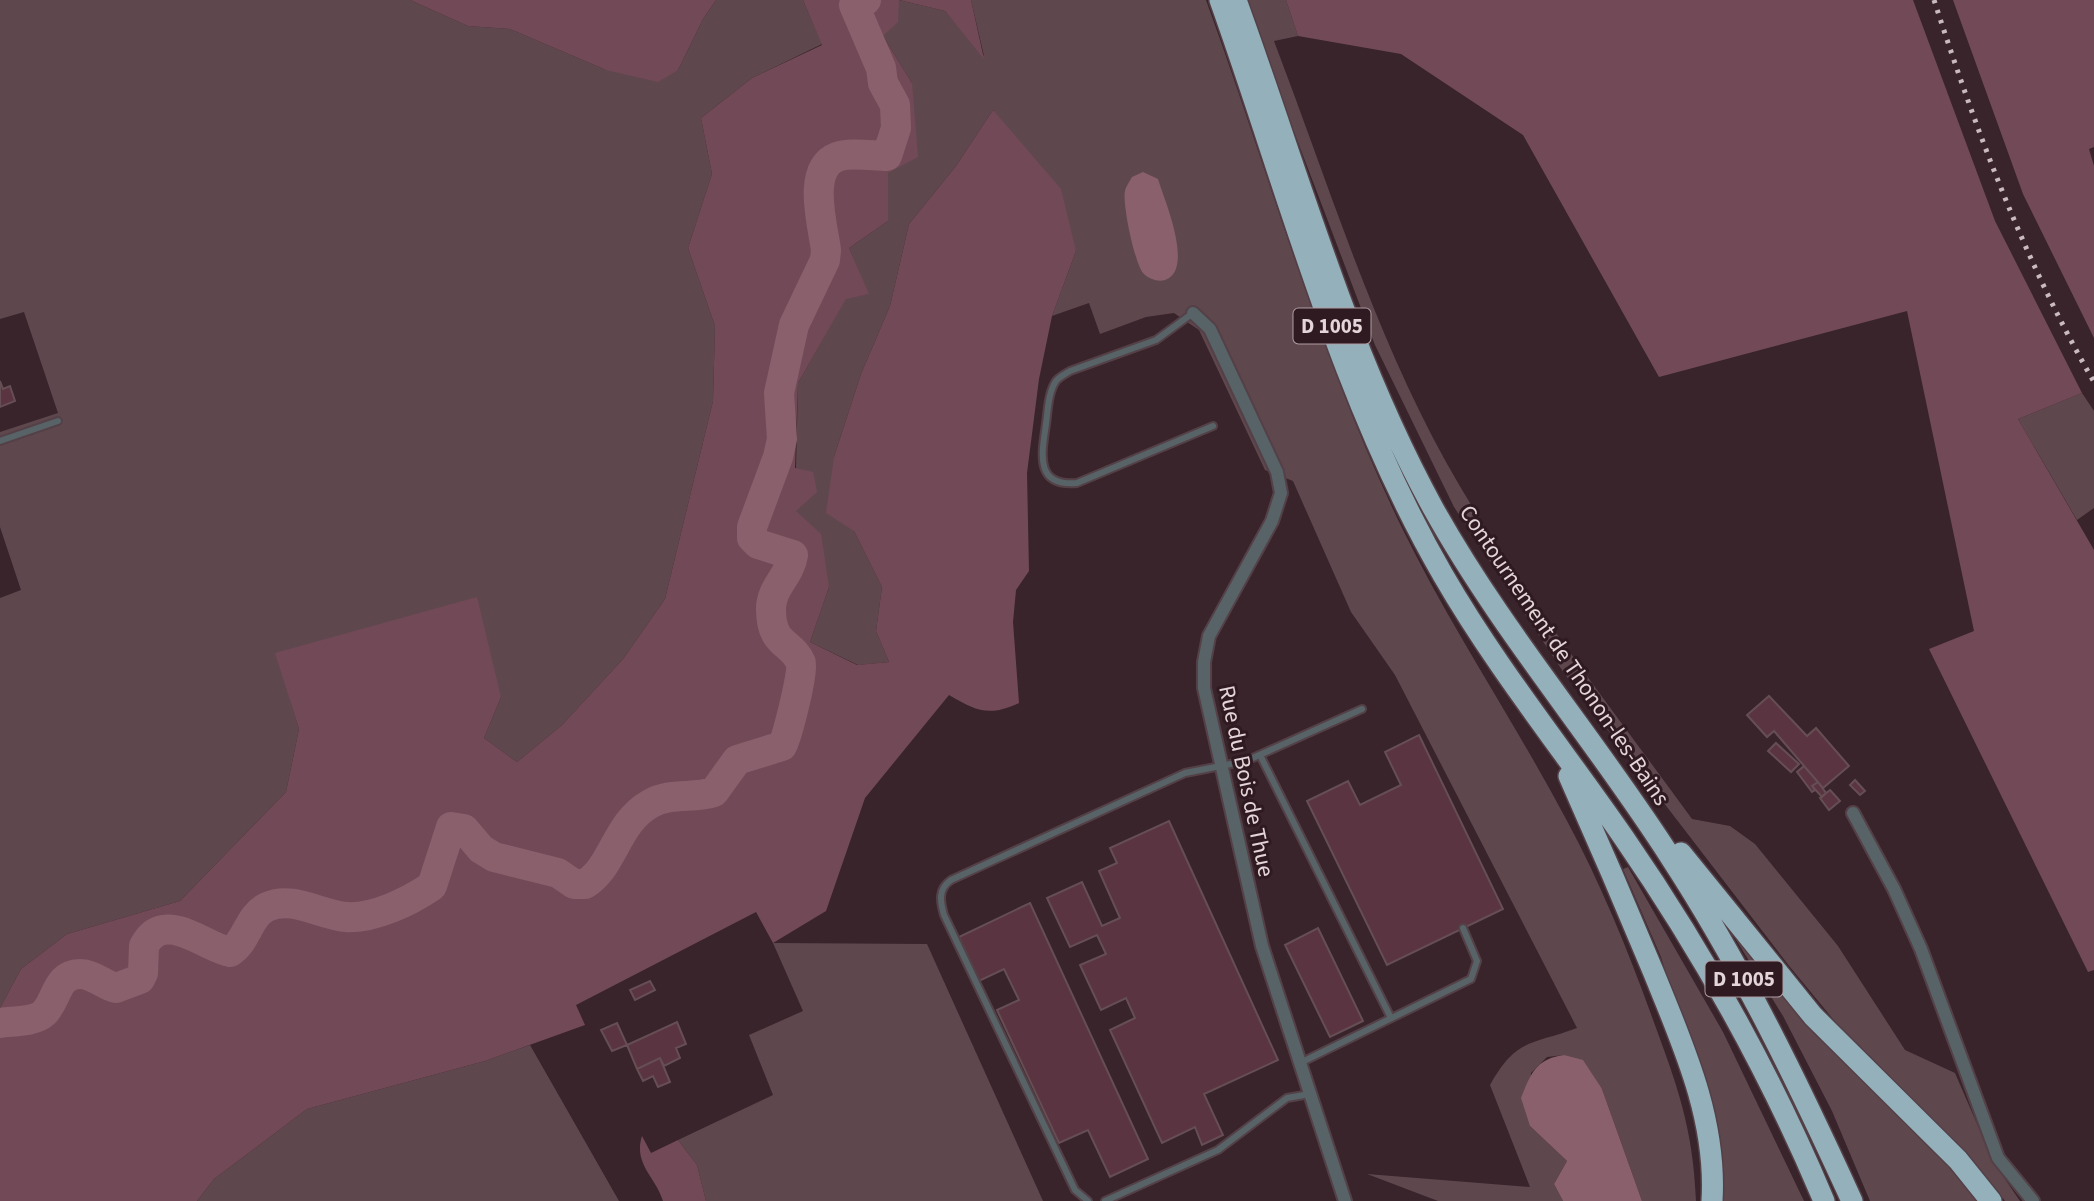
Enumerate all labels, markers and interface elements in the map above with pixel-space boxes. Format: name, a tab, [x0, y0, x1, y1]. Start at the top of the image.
road number: D 1005	[1294, 308, 1370, 344]
street label: Contournement de Thonon-les-Bains	[1451, 498, 1678, 812]
street label: Rue du Bois de Thue	[1210, 682, 1283, 880]
road number: D 1005	[1706, 962, 1782, 996]

